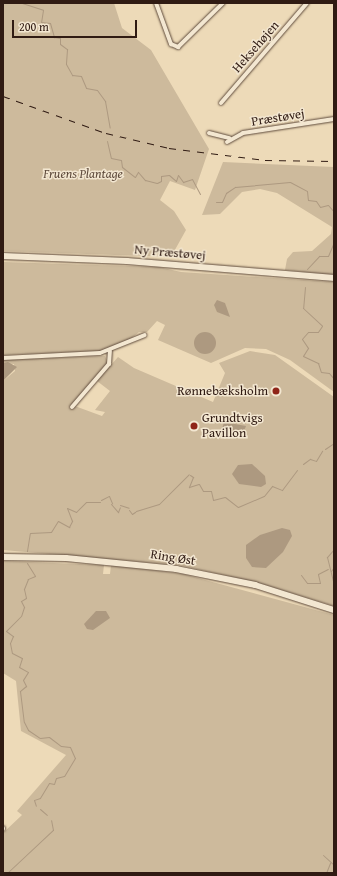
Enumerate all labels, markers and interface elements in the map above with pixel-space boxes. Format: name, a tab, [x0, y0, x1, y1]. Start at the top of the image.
scale bar	[14, 12, 139, 38]
text: 200 m	[19, 18, 49, 35]
street label: Heksehøjen	[229, 18, 283, 76]
street label: Præstøvej	[250, 106, 306, 130]
park label: Fruens Plantage	[43, 166, 123, 182]
street label: Ny Præstøvej	[134, 242, 206, 264]
place label: Rønnebæksholm	[177, 383, 268, 399]
marker: Rønnebæksholm	[271, 386, 281, 396]
place label: Grundtvigs Pavillon	[202, 411, 263, 442]
marker: Grundtvigs Pavillon	[189, 421, 199, 431]
street label: Ring Øst	[149, 547, 197, 569]

